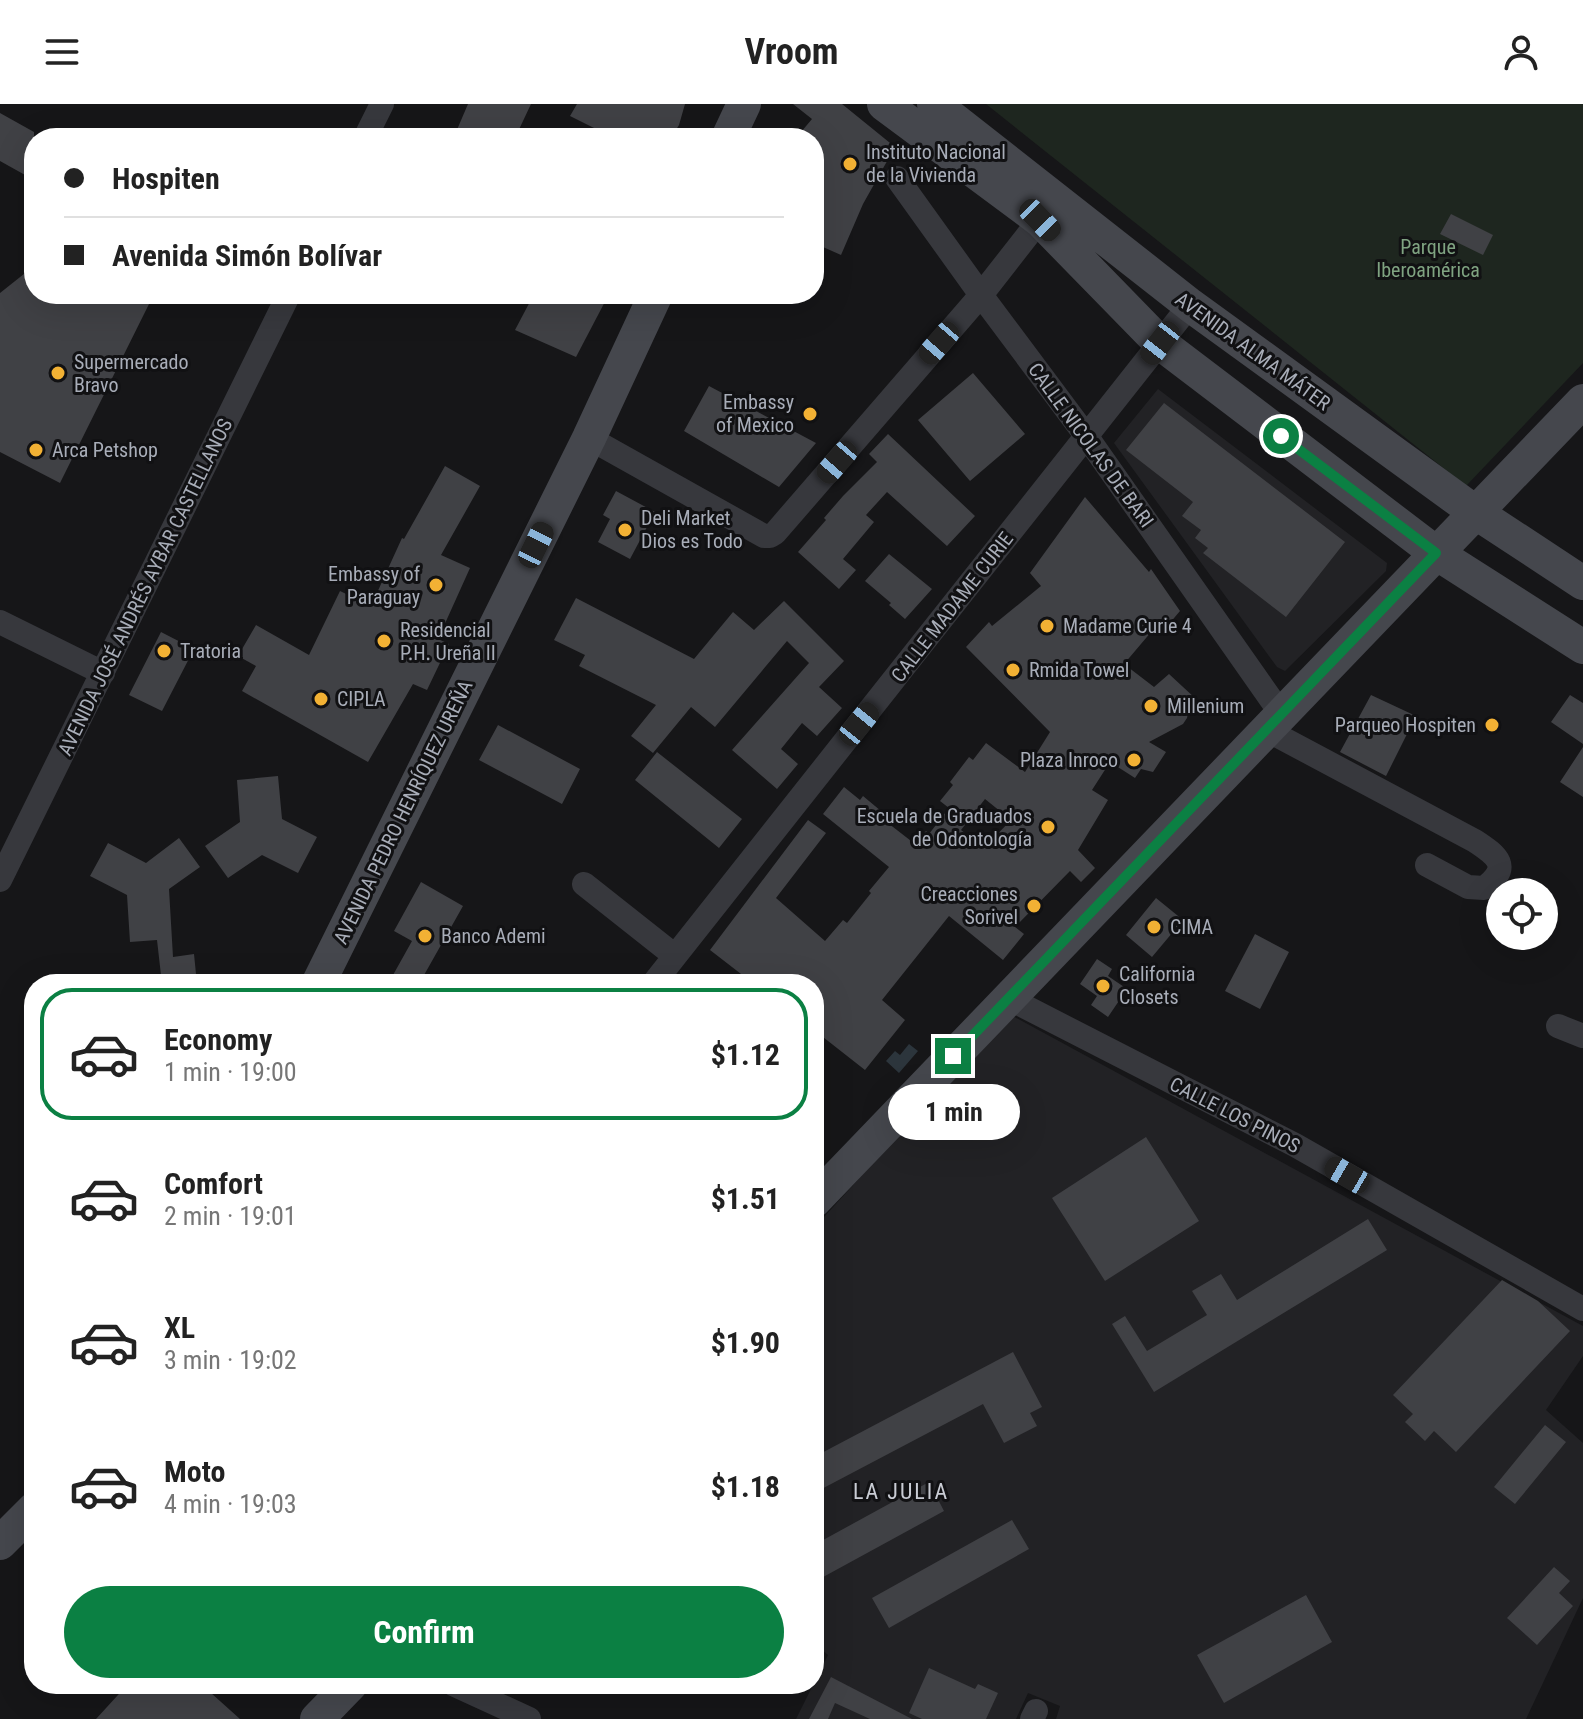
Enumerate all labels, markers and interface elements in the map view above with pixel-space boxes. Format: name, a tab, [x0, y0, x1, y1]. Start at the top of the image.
icon: menu	[40, 30, 84, 74]
icon: person	[1499, 30, 1543, 74]
text: Vroom	[744, 31, 839, 73]
place label: Instituto Nacional de la Vivienda	[866, 140, 1006, 187]
marker: Instituto Nacional de la Vivienda	[841, 155, 859, 173]
text: Hospiten	[112, 161, 220, 196]
car	[1015, 194, 1065, 246]
park label: Parque Iberoamérica	[1376, 235, 1480, 282]
text: Avenida Simón Bolívar	[112, 238, 382, 273]
street label: AVENIDA ALMA MÁTER	[1171, 287, 1335, 415]
car	[914, 317, 964, 369]
car	[1136, 317, 1184, 369]
place label: Supermercado Bravo	[74, 350, 189, 397]
street label: CALLE NICOLAS DE BARI	[1023, 358, 1159, 532]
marker: Supermercado Bravo	[49, 364, 67, 382]
place label: Embassy of Mexico	[716, 390, 794, 437]
marker: Embassy of Mexico	[801, 405, 819, 423]
street label: AVENIDA JOSÉ ANDRÉS AYBAR CASTELLANOS	[53, 415, 237, 759]
route start	[1263, 418, 1299, 454]
car	[812, 436, 862, 488]
place label: Arca Petshop	[52, 438, 158, 462]
marker: Arca Petshop	[27, 441, 45, 459]
place label: Deli Market Dios es Todo	[641, 506, 743, 553]
car	[515, 518, 557, 572]
marker: Deli Market Dios es Todo	[616, 521, 634, 539]
street label: CALLE MADAME CURIE	[886, 527, 1018, 687]
place label: Embassy of Paraguay	[328, 562, 421, 609]
marker: Embassy of Paraguay	[427, 576, 445, 594]
place label: Madame Curie 4	[1063, 614, 1192, 638]
marker: Madame Curie 4	[1038, 617, 1056, 635]
place label: Residencial P.H. Ureña II	[400, 618, 496, 665]
marker: Residencial P.H. Ureña II	[375, 632, 393, 650]
place label: Tratoria	[180, 639, 241, 663]
marker: Tratoria	[155, 642, 173, 660]
place label: Rmida Towel	[1029, 658, 1129, 682]
marker: Rmida Towel	[1004, 661, 1022, 679]
street label: AVENIDA PEDRO HENRÍQUEZ UREÑA	[328, 676, 478, 948]
place label: CIPLA	[337, 687, 386, 711]
marker: CIPLA	[312, 690, 330, 708]
place label: Millenium	[1167, 694, 1244, 718]
marker: Millenium	[1142, 697, 1160, 715]
car	[835, 698, 883, 750]
place label: Parqueo Hospiten	[1335, 713, 1476, 737]
marker: Parqueo Hospiten	[1483, 716, 1501, 734]
place label: Plaza Inroco	[1020, 748, 1118, 772]
marker: Plaza Inroco	[1125, 751, 1143, 769]
place label: Escuela de Graduados de Odontología	[857, 804, 1032, 851]
marker: Escuela de Graduados de Odontología	[1039, 818, 1057, 836]
map controls	[1486, 878, 1558, 950]
button: locate	[1486, 878, 1558, 950]
place label: Creacciones Sorivel	[921, 882, 1018, 929]
marker: Creacciones Sorivel	[1025, 897, 1043, 915]
place label: CIMA	[1170, 915, 1214, 939]
marker: CIMA	[1145, 918, 1163, 936]
place label: Banco Ademi	[441, 924, 546, 948]
marker: Banco Ademi	[416, 927, 434, 945]
place label: California Closets	[1119, 962, 1195, 1009]
marker: California Closets	[1094, 977, 1112, 995]
icon: car	[68, 1018, 140, 1090]
text: Economy	[164, 1022, 272, 1057]
text: $1.12	[711, 1037, 780, 1072]
route end	[935, 1038, 971, 1074]
text: 1 min · 19:00	[164, 1057, 297, 1087]
street label: CALLE LOS PINOS	[1166, 1072, 1304, 1158]
callout: 1 min	[887, 1084, 1019, 1140]
text: 1 min	[925, 1097, 983, 1127]
car	[1320, 1153, 1374, 1197]
icon: car	[68, 1162, 140, 1234]
text: Comfort	[164, 1166, 263, 1201]
text: $1.51	[711, 1181, 780, 1216]
text: 2 min · 19:01	[164, 1201, 297, 1231]
icon: car	[68, 1306, 140, 1378]
text: XL	[164, 1310, 195, 1345]
text: $1.90	[711, 1325, 780, 1360]
text: 3 min · 19:02	[164, 1345, 297, 1375]
icon: car	[68, 1450, 140, 1522]
text: Moto	[164, 1454, 225, 1489]
text: $1.18	[711, 1469, 780, 1504]
district label: LA JULIA	[853, 1479, 949, 1504]
text: 4 min · 19:03	[164, 1489, 297, 1519]
button: Confirm	[64, 1586, 784, 1678]

